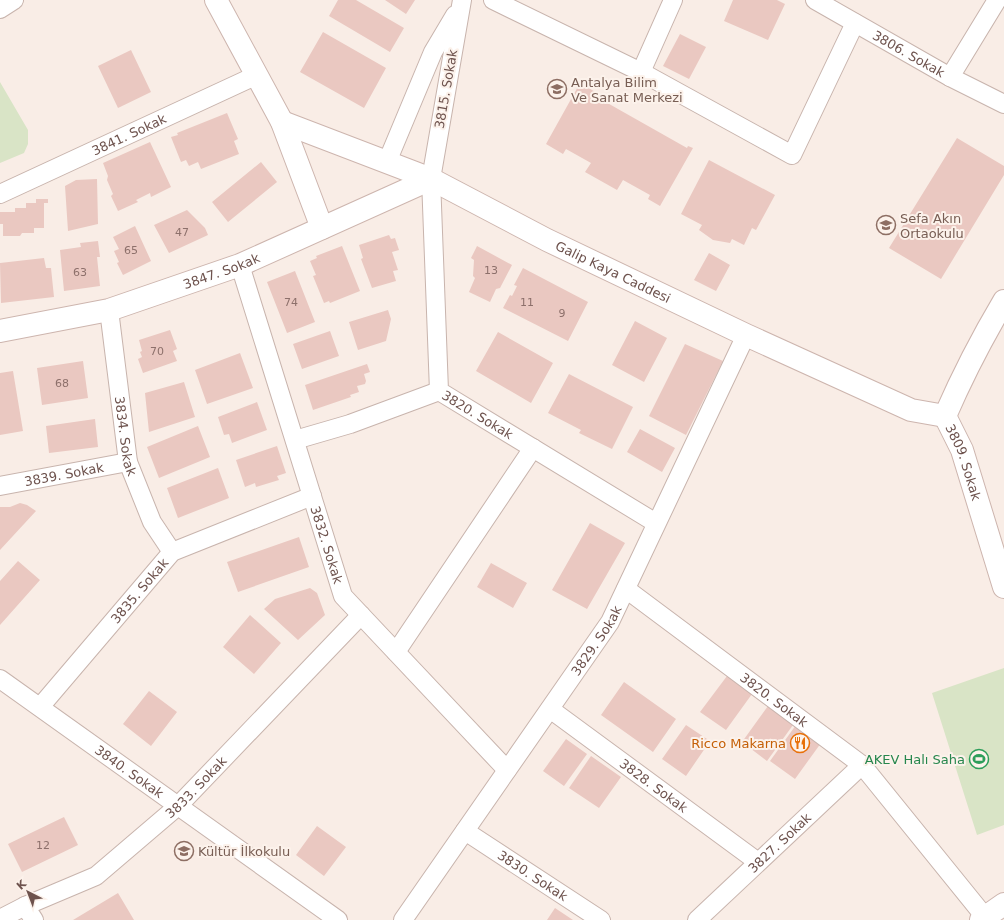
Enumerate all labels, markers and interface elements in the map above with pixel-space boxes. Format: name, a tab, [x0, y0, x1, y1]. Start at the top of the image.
street label: 3806. Sokak	[870, 27, 948, 80]
street label: 3815. Sokak	[432, 48, 460, 130]
place label: Antalya Bilim Ve Sanat Merkezi	[571, 75, 683, 105]
school or university icon: Antalya Bilim Ve Sanat Merkezi	[546, 78, 568, 100]
street label: 3841. Sokak	[89, 110, 169, 158]
place label: Sefa Akın Ortaokulu	[900, 211, 964, 241]
school or university icon: Sefa Akın Ortaokulu	[875, 214, 897, 236]
house number: 47	[175, 226, 189, 239]
street label: Galip Kaya Caddesi	[553, 238, 673, 305]
house number: 65	[124, 244, 138, 257]
street label: 3847. Sokak	[181, 249, 262, 292]
house number: 13	[484, 264, 498, 277]
house number: 63	[73, 266, 87, 279]
house number: 74	[284, 296, 298, 309]
house number: 11	[520, 296, 534, 309]
house number: 9	[559, 307, 566, 320]
house number: 70	[150, 345, 164, 358]
house number: 68	[55, 377, 69, 390]
street label: 3820. Sokak	[439, 387, 516, 442]
street label: 3834. Sokak	[112, 395, 140, 478]
street label: 3809. Sokak	[943, 421, 985, 503]
street label: 3839. Sokak	[23, 459, 105, 489]
street label: 3832. Sokak	[308, 504, 346, 586]
street label: 3835. Sokak	[107, 555, 171, 626]
street label: 3829. Sokak	[568, 603, 624, 678]
street label: 3820. Sokak	[738, 670, 811, 730]
restaurant icon: Ricco Makarna	[789, 732, 811, 754]
place label: Ricco Makarna	[691, 736, 786, 751]
street label: 3840. Sokak	[92, 742, 167, 801]
sports icon: AKEV Halı Saha	[968, 748, 990, 770]
place label: AKEV Halı Saha	[865, 752, 965, 767]
street label: 3833. Sokak	[162, 753, 230, 821]
street label: 3828. Sokak	[617, 756, 691, 816]
street label: 3827. Sokak	[745, 809, 814, 876]
house number: 12	[36, 839, 50, 852]
school or university icon: Kültür İlkokulu	[173, 840, 195, 862]
place label: Kültür İlkokulu	[198, 844, 290, 859]
street label: 3830. Sokak	[495, 847, 571, 904]
north arrow	[8, 872, 48, 912]
text: K	[14, 877, 30, 893]

